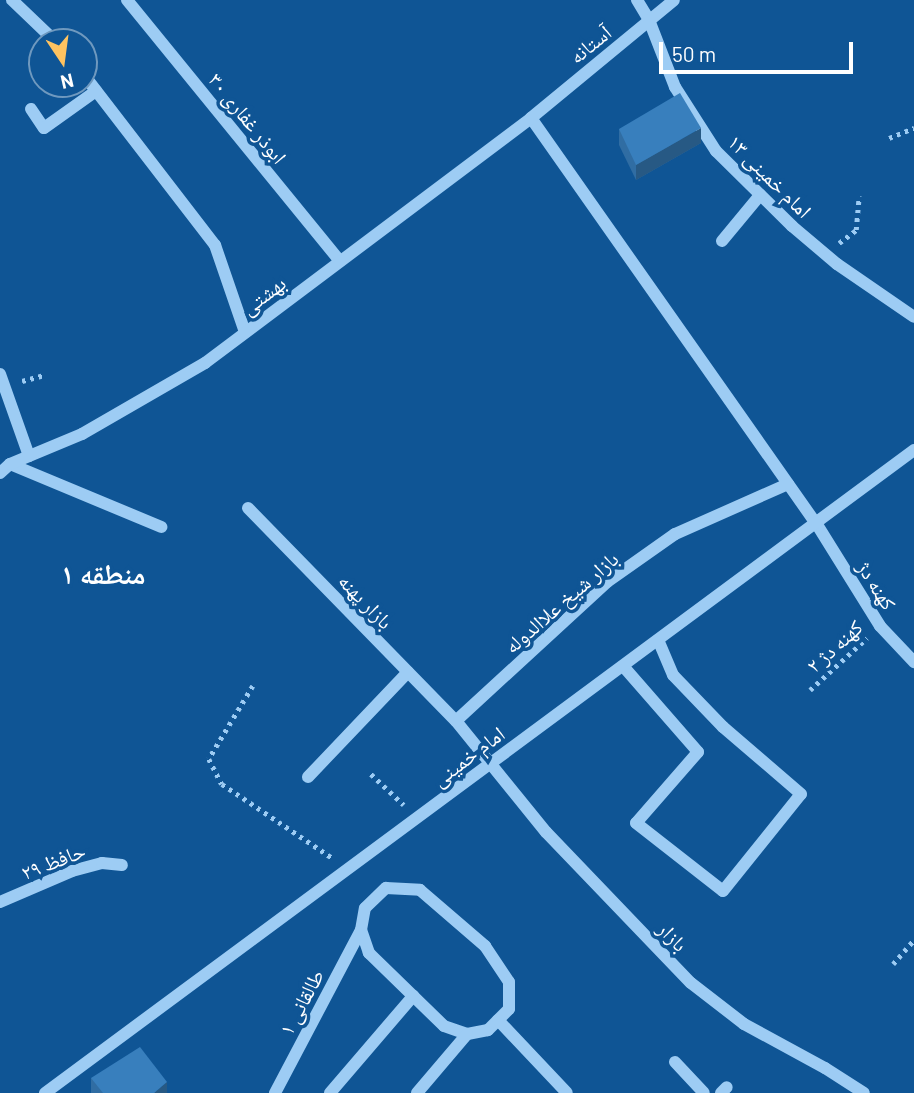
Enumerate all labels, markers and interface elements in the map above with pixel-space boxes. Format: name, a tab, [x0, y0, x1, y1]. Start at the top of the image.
street label: آستانه	[564, 19, 616, 69]
north arrow	[28, 28, 98, 98]
scale bar	[662, 28, 856, 72]
text: 50 m	[672, 41, 716, 66]
street label: ابوذر غفاری ۳۰	[204, 67, 292, 169]
text: N	[59, 69, 76, 95]
street label: امام خمینی ۱۳	[723, 129, 817, 223]
street label: بهشتی	[236, 270, 290, 320]
street label: بازار شیخ علاالدوله	[499, 546, 623, 658]
district label: منطقه ۱	[60, 556, 146, 590]
street label: کهنه دژ	[852, 556, 902, 614]
street label: بازار پهنه	[334, 568, 398, 634]
street label: کهنه دژ ۲	[801, 614, 867, 678]
street label: امام خمینی	[427, 721, 509, 791]
street label: حافظ ۲۹	[17, 837, 89, 885]
street label: بازار	[653, 916, 693, 956]
street label: طالقانی ۱	[273, 965, 329, 1039]

